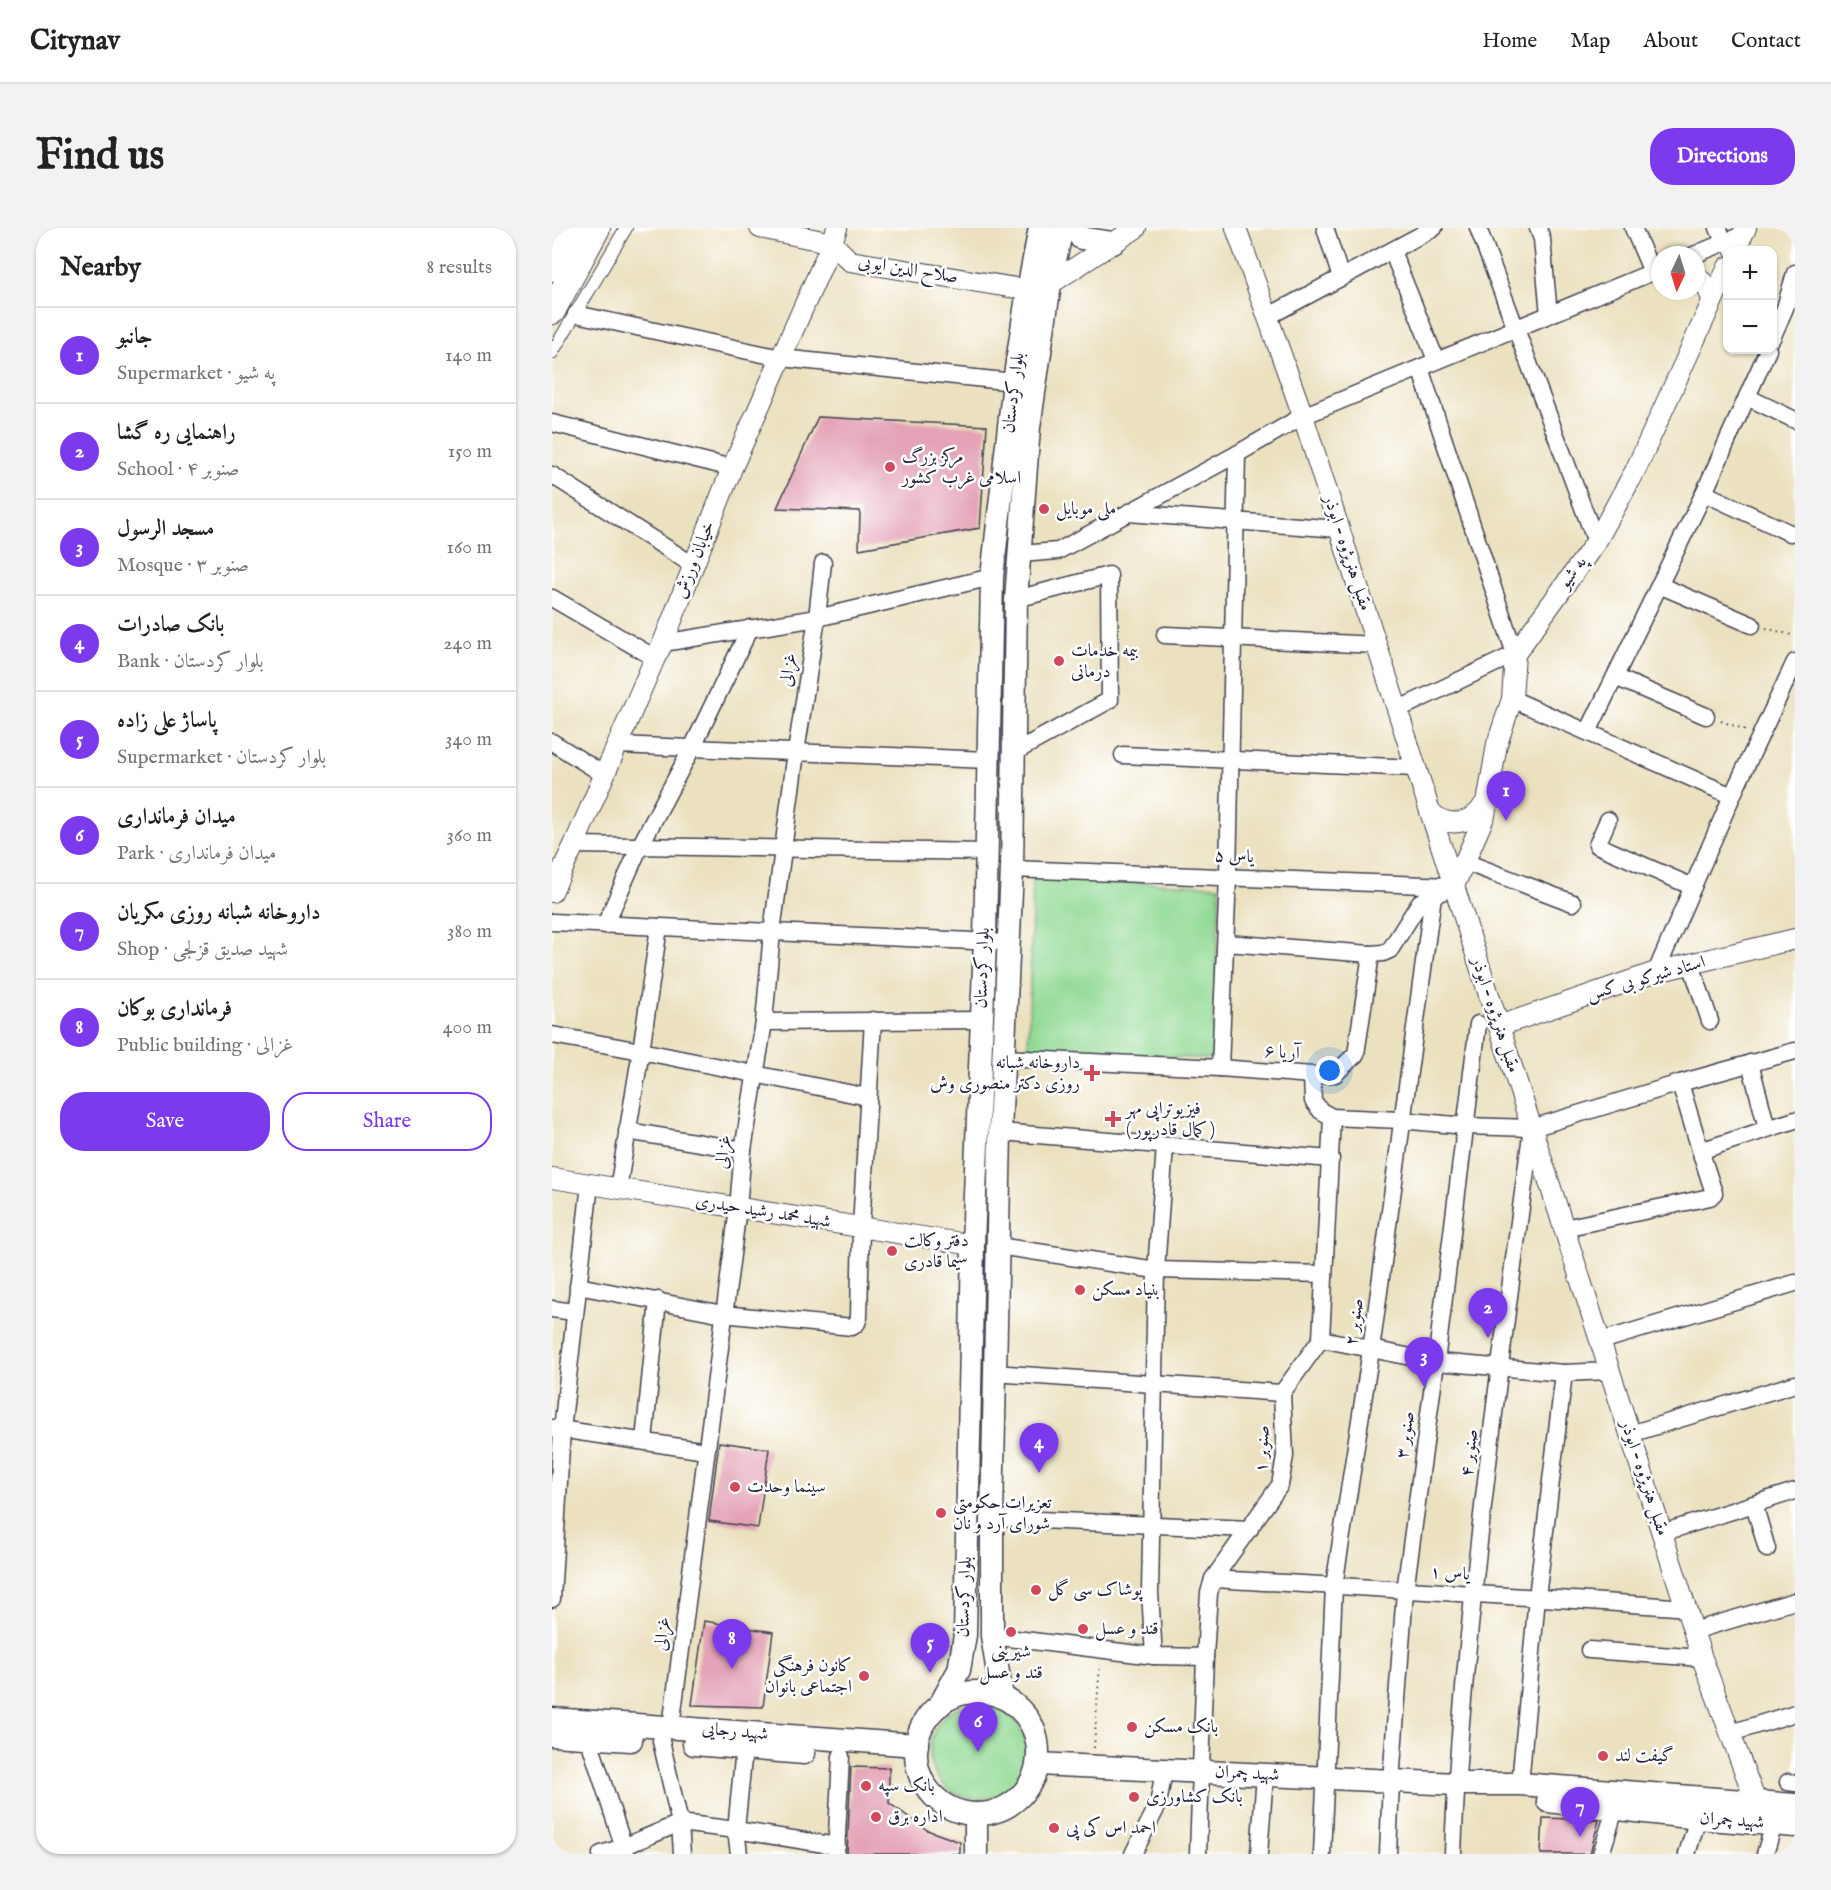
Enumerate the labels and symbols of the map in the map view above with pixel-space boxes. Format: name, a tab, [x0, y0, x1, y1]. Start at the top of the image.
north arrow	[1651, 246, 1705, 300]
street label: صلاح الدین ایوبی	[856, 251, 960, 292]
street label: بلوار کردستان	[998, 351, 1030, 435]
place label: مرکز بزرگ اسلامی غرب کشور	[900, 446, 1021, 490]
marker: مرکز بزرگ اسلامی غرب کشور	[883, 460, 897, 474]
street label: مقبل هنرپژوه - ابوذر	[1317, 490, 1377, 614]
place label: ملی موبایل	[1056, 498, 1116, 521]
marker: ملی موبایل	[1037, 502, 1051, 516]
street label: خیابان ورزش	[669, 518, 721, 602]
street label: په شیو	[1552, 551, 1594, 596]
place label: بیمه خدمات درمانی	[1071, 640, 1138, 684]
street label: غزالی	[775, 651, 803, 689]
marker: بیمه خدمات درمانی	[1052, 654, 1066, 668]
pin: 1	[1486, 772, 1526, 821]
street label: یاس ۵	[1214, 845, 1256, 869]
street label: بلوار کردستان	[970, 927, 996, 1009]
street label: استاد شیرکو بی کس	[1584, 951, 1708, 1007]
street label: مقبل هنرپژوه - ابوذر	[1465, 952, 1525, 1076]
street label: آریا ۶	[1264, 1040, 1302, 1066]
place label: داروخانه شبانه روزی دکتر منصوری وش	[930, 1052, 1080, 1096]
your location	[1315, 1056, 1344, 1085]
marker: داروخانه شبانه روزی دکتر منصوری وش	[1085, 1066, 1099, 1080]
place label: فیزیوتراپی مهر ( کمال قادرپور )	[1124, 1098, 1215, 1142]
marker: فیزیوتراپی مهر ( کمال قادرپور )	[1104, 1110, 1122, 1128]
street label: غزالی	[711, 1134, 737, 1170]
street label: شهید محمد رشید حیدری	[694, 1190, 832, 1234]
place label: دفتر وکالت سیما قادری	[904, 1230, 969, 1274]
marker: دفتر وکالت سیما قادری	[885, 1244, 899, 1258]
place label: بنیاد مسکن	[1092, 1279, 1160, 1302]
marker: بنیاد مسکن	[1073, 1283, 1087, 1297]
pin: 2	[1468, 1288, 1508, 1338]
street label: صنوبر ۲	[1340, 1297, 1370, 1347]
pin: 3	[1404, 1338, 1444, 1387]
street label: صنوبر ۳	[1391, 1410, 1421, 1460]
street label: مقبل هنرپژوه - ابوذر	[1614, 1415, 1674, 1539]
pin: 4	[1020, 1424, 1058, 1473]
street label: صنوبر ۱	[1251, 1425, 1275, 1473]
street label: صنوبر ۴	[1456, 1428, 1484, 1478]
place label: سینما وحدت	[747, 1476, 826, 1499]
marker: سینما وحدت	[728, 1480, 742, 1494]
place label: تعزیرات حکومتی شورای آرد و نان	[953, 1492, 1052, 1536]
marker: تعزیرات حکومتی شورای آرد و نان	[934, 1506, 948, 1520]
street label: بلوار کردستان	[952, 1556, 978, 1638]
street label: یاس ۱	[1429, 1561, 1472, 1587]
place label: پوشاک سی گل	[1048, 1578, 1144, 1602]
marker: پوشاک سی گل	[1029, 1583, 1043, 1597]
street label: غزالی	[650, 1616, 676, 1652]
place label: قند و عسل	[1095, 1618, 1159, 1641]
pin: 8	[712, 1620, 752, 1669]
marker: قند و عسل	[1076, 1622, 1090, 1636]
pin: 5	[910, 1624, 950, 1673]
marker: شیرینی قند و عسل	[1004, 1625, 1018, 1639]
place label: شیرینی قند و عسل	[979, 1641, 1043, 1685]
place label: کانون فرهنگی اجتماعی بانوان	[765, 1654, 852, 1699]
marker: کانون فرهنگی اجتماعی بانوان	[857, 1669, 871, 1683]
pin: 6	[958, 1702, 998, 1752]
place label: بانک مسکن	[1144, 1716, 1218, 1739]
street label: شهید رجایی	[701, 1718, 769, 1746]
marker: بانک مسکن	[1125, 1720, 1139, 1734]
place label: گیفت لند	[1615, 1745, 1674, 1768]
marker: گیفت لند	[1596, 1749, 1610, 1763]
street label: شهید چمران	[1214, 1761, 1280, 1787]
place label: بانک سپه	[878, 1775, 935, 1798]
marker: بانک سپه	[859, 1779, 873, 1793]
place label: بانک کشاورزی	[1146, 1786, 1243, 1809]
pin: 7	[1560, 1788, 1600, 1837]
marker: بانک کشاورزی	[1127, 1790, 1141, 1804]
place label: اداره برق	[888, 1806, 943, 1829]
street label: شهید چمران	[1699, 1807, 1765, 1835]
marker: اداره برق	[869, 1810, 883, 1824]
place label: احمد اس کی پی	[1066, 1815, 1156, 1841]
marker: احمد اس کی پی	[1047, 1821, 1061, 1835]

